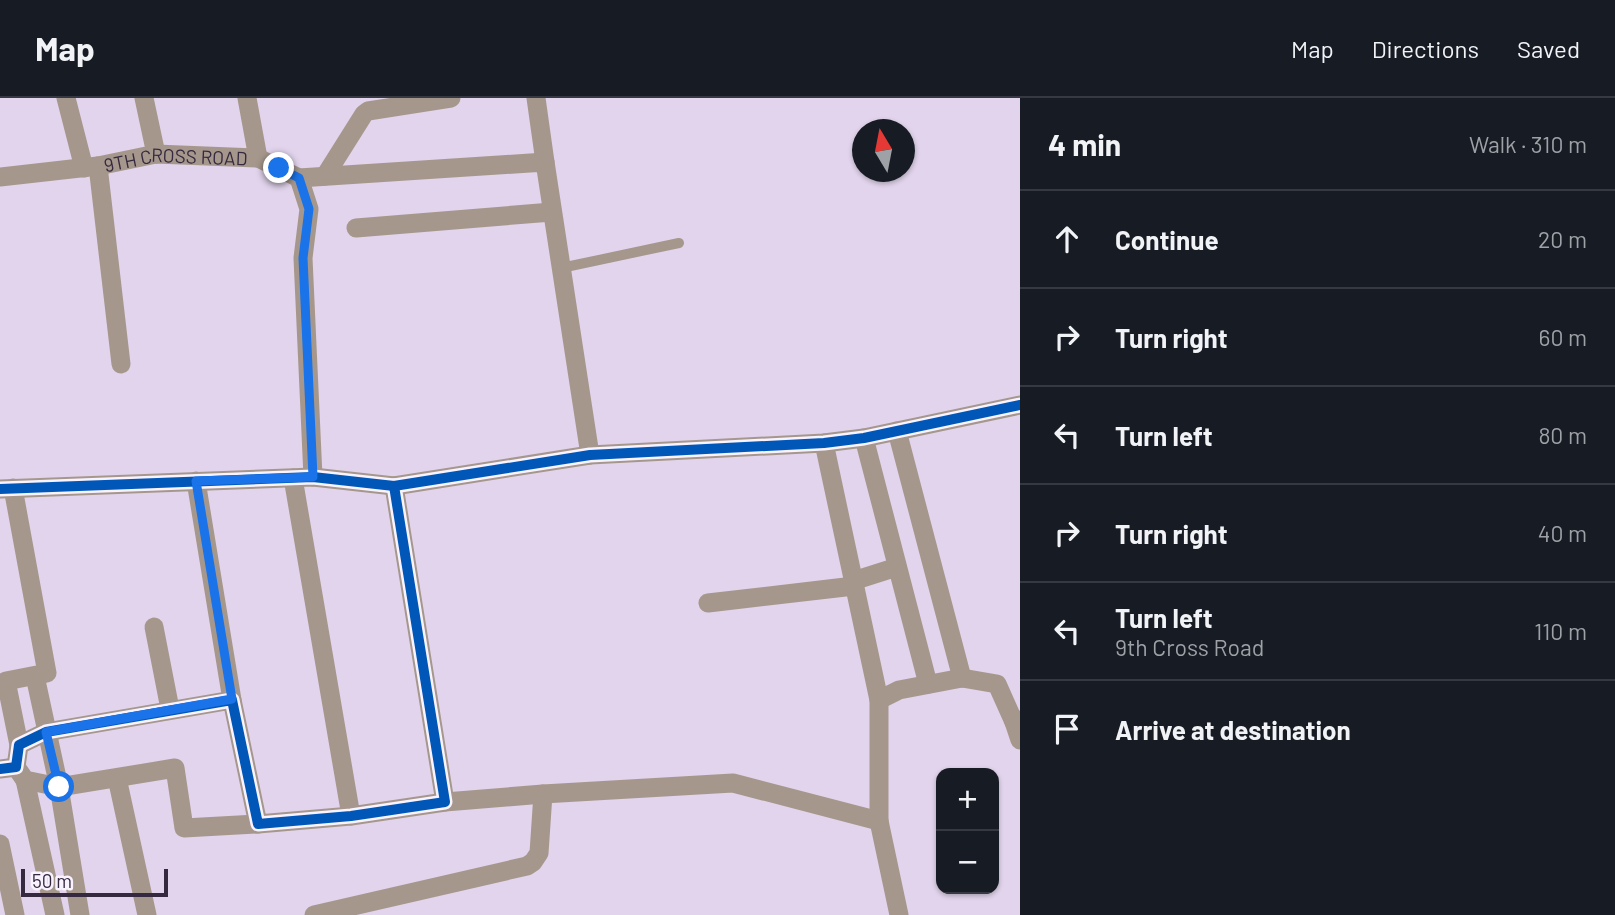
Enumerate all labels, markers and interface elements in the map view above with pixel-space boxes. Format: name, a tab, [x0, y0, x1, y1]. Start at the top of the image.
text: Map	[35, 28, 95, 68]
text: Map	[1291, 34, 1334, 63]
text: Directions	[1372, 34, 1479, 63]
text: Saved	[1517, 34, 1580, 63]
north arrow	[852, 119, 915, 182]
text: 4 min	[1048, 126, 1121, 162]
text: Walk · 310 m	[1469, 130, 1587, 158]
street label: 9TH CROSS ROAD	[102, 142, 248, 176]
route end	[263, 152, 294, 183]
icon: ahead	[1048, 220, 1086, 258]
text: Continue	[1115, 224, 1219, 255]
text: 20 m	[1538, 225, 1587, 253]
icon: right	[1048, 318, 1086, 356]
text: Turn right	[1115, 322, 1228, 353]
text: 60 m	[1539, 323, 1587, 351]
icon: left	[1048, 416, 1086, 454]
text: Turn left	[1115, 420, 1213, 451]
text: 80 m	[1538, 421, 1587, 449]
icon: right	[1048, 514, 1086, 552]
text: Turn right	[1115, 518, 1228, 549]
text: 40 m	[1538, 519, 1587, 547]
text: Turn left	[1115, 602, 1213, 633]
icon: left	[1048, 612, 1086, 650]
text: 110 m	[1534, 617, 1587, 645]
text: 9th Cross Road	[1115, 633, 1264, 661]
icon: arrive	[1048, 710, 1086, 748]
text: Arrive at destination	[1115, 714, 1351, 745]
map controls	[936, 768, 999, 894]
button: +	[936, 768, 999, 831]
route start	[43, 771, 74, 802]
button: −	[936, 831, 999, 894]
scale bar	[21, 866, 168, 898]
text: 50 m	[32, 869, 72, 892]

